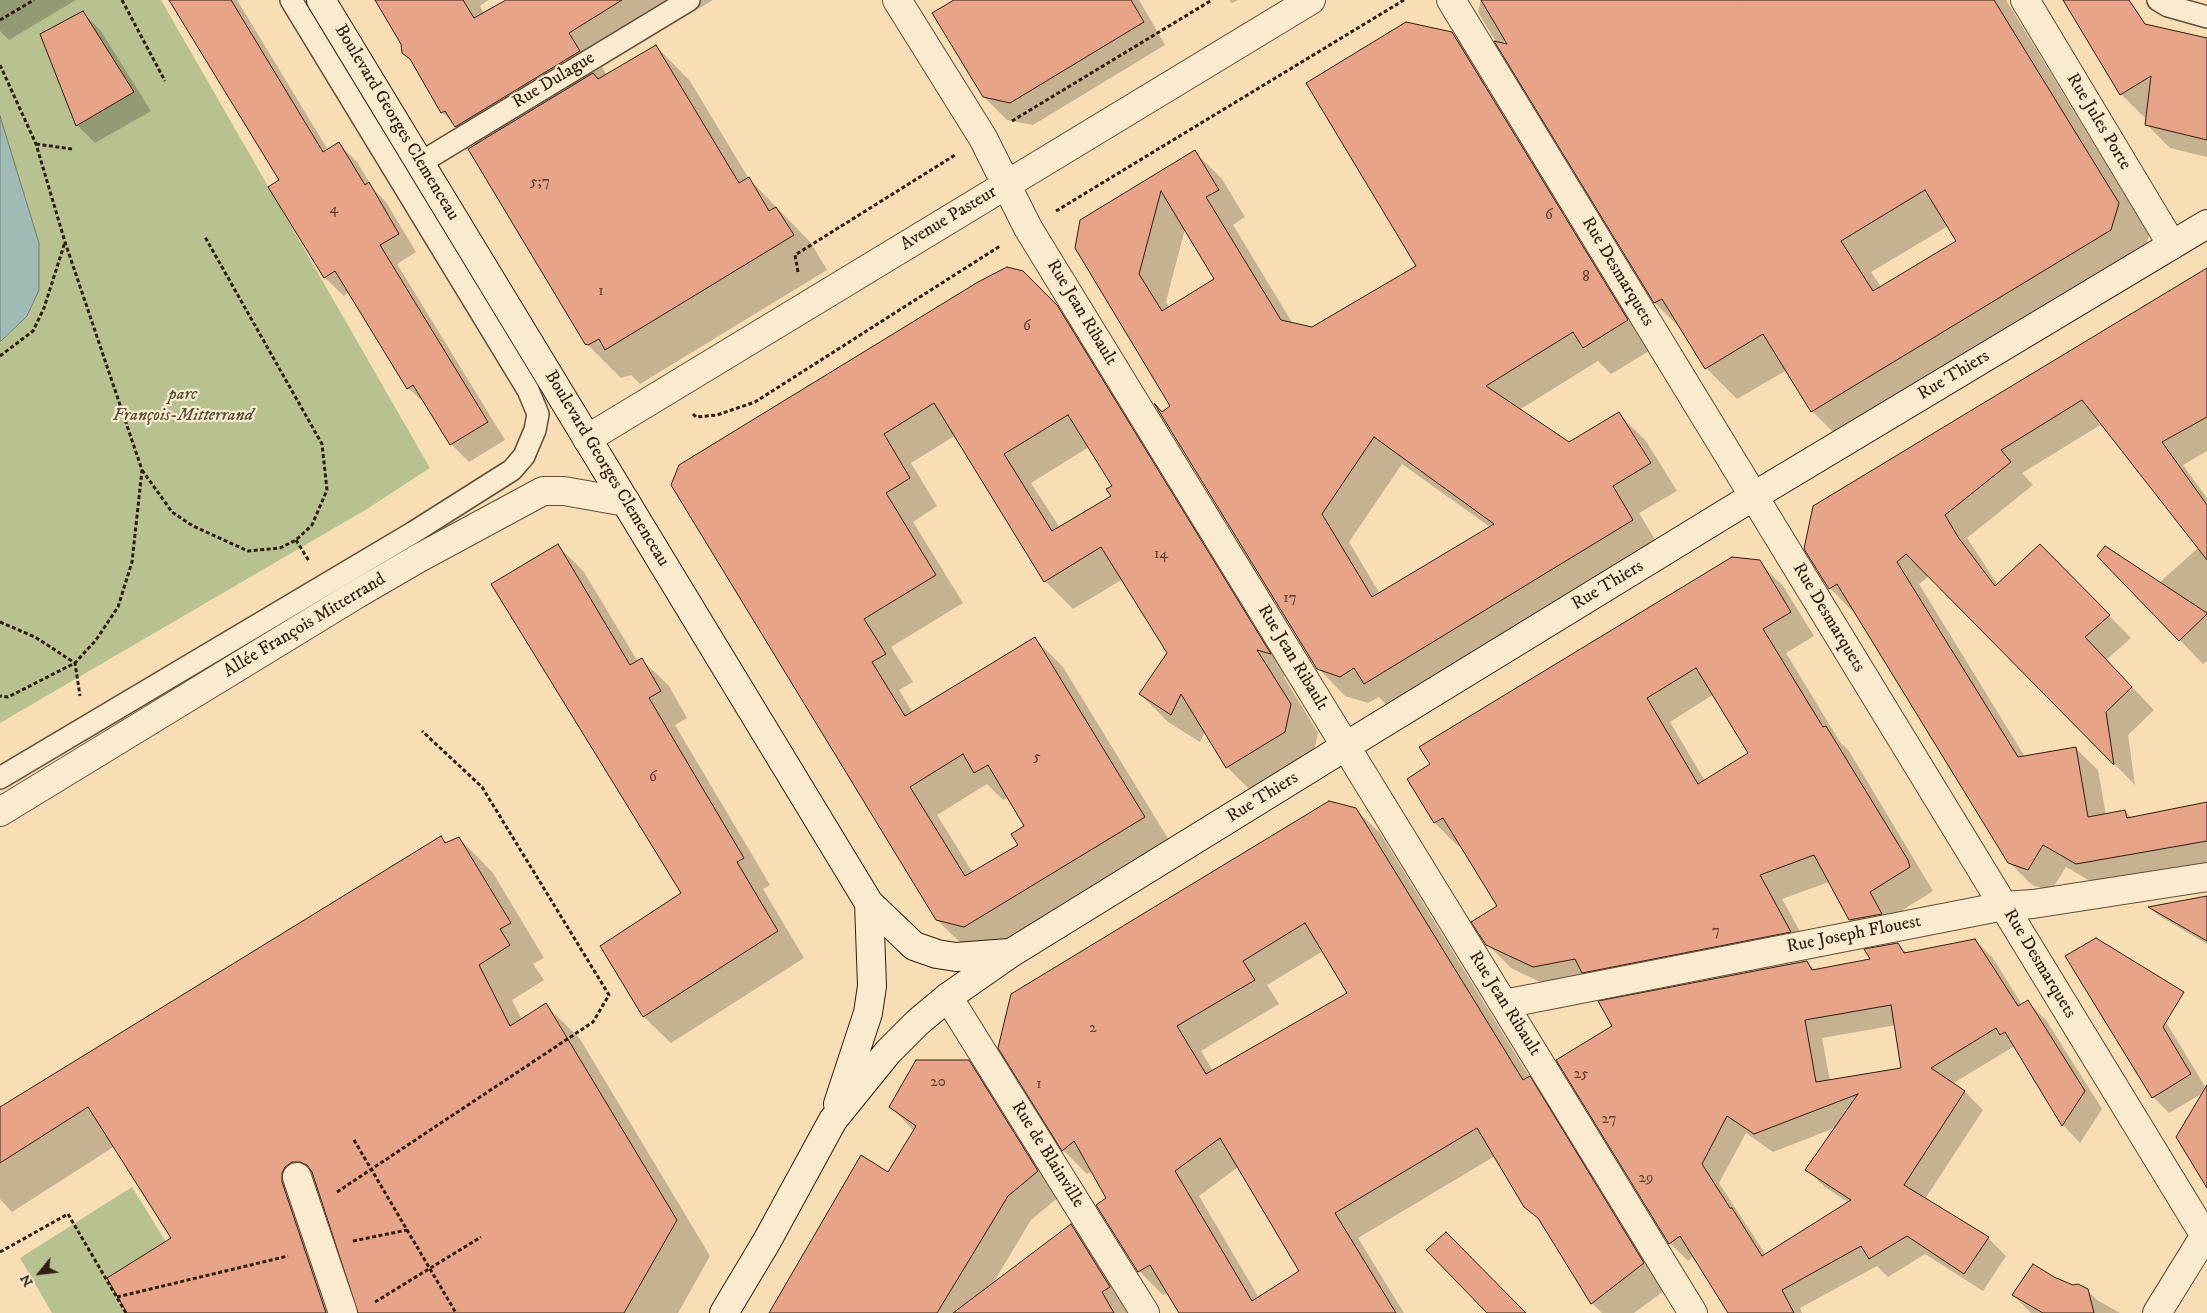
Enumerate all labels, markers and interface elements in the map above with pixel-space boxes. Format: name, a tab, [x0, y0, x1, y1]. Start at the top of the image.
street label: Boulevard Georges Clemenceau	[329, 21, 463, 225]
street label: Rue Dulague	[509, 48, 599, 114]
street label: Rue Jules Porte	[2061, 70, 2135, 174]
house number: 5;7	[530, 174, 550, 192]
street label: Avenue Pasteur	[897, 182, 1001, 256]
house number: 4	[330, 201, 338, 219]
house number: 6	[1545, 207, 1553, 225]
street label: Rue Desmarquets	[1576, 214, 1658, 330]
street label: Rue Jean Ribault	[1041, 256, 1121, 370]
house number: 8	[1582, 269, 1590, 287]
house number: 1	[598, 283, 604, 301]
house number: 6	[1023, 318, 1031, 336]
street label: Rue Thiers	[1914, 346, 1994, 406]
street label: Boulevard Georges Clemenceau	[539, 367, 673, 571]
park label: parc François-Mitterrand	[113, 384, 253, 426]
house number: 14	[1154, 546, 1168, 564]
street label: Rue Thiers	[1568, 556, 1648, 616]
street label: Rue Desmarquets	[1787, 560, 1869, 676]
street label: Allée François Mitterrand	[220, 569, 390, 683]
house number: 17	[1283, 590, 1297, 608]
street label: Rue Jean Ribault	[1252, 601, 1332, 715]
house number: 5	[1033, 749, 1041, 767]
street label: Rue Thiers	[1223, 768, 1303, 828]
house number: 6	[649, 769, 657, 787]
street label: Rue Desmarquets	[1998, 906, 2080, 1022]
street label: Rue Joseph Flouest	[1785, 911, 1923, 959]
house number: 7	[1712, 923, 1720, 941]
street label: Rue Jean Ribault	[1463, 948, 1545, 1060]
house number: 2	[1089, 1020, 1097, 1038]
house number: 25	[1574, 1066, 1588, 1084]
house number: 20	[930, 1074, 946, 1092]
house number: 1	[1036, 1076, 1042, 1094]
street label: Rue de Blainville	[1006, 1098, 1088, 1212]
house number: 27	[1602, 1111, 1616, 1129]
house number: 29	[1639, 1170, 1653, 1188]
north arrow	[15, 1248, 65, 1298]
text: N	[16, 1271, 38, 1290]

